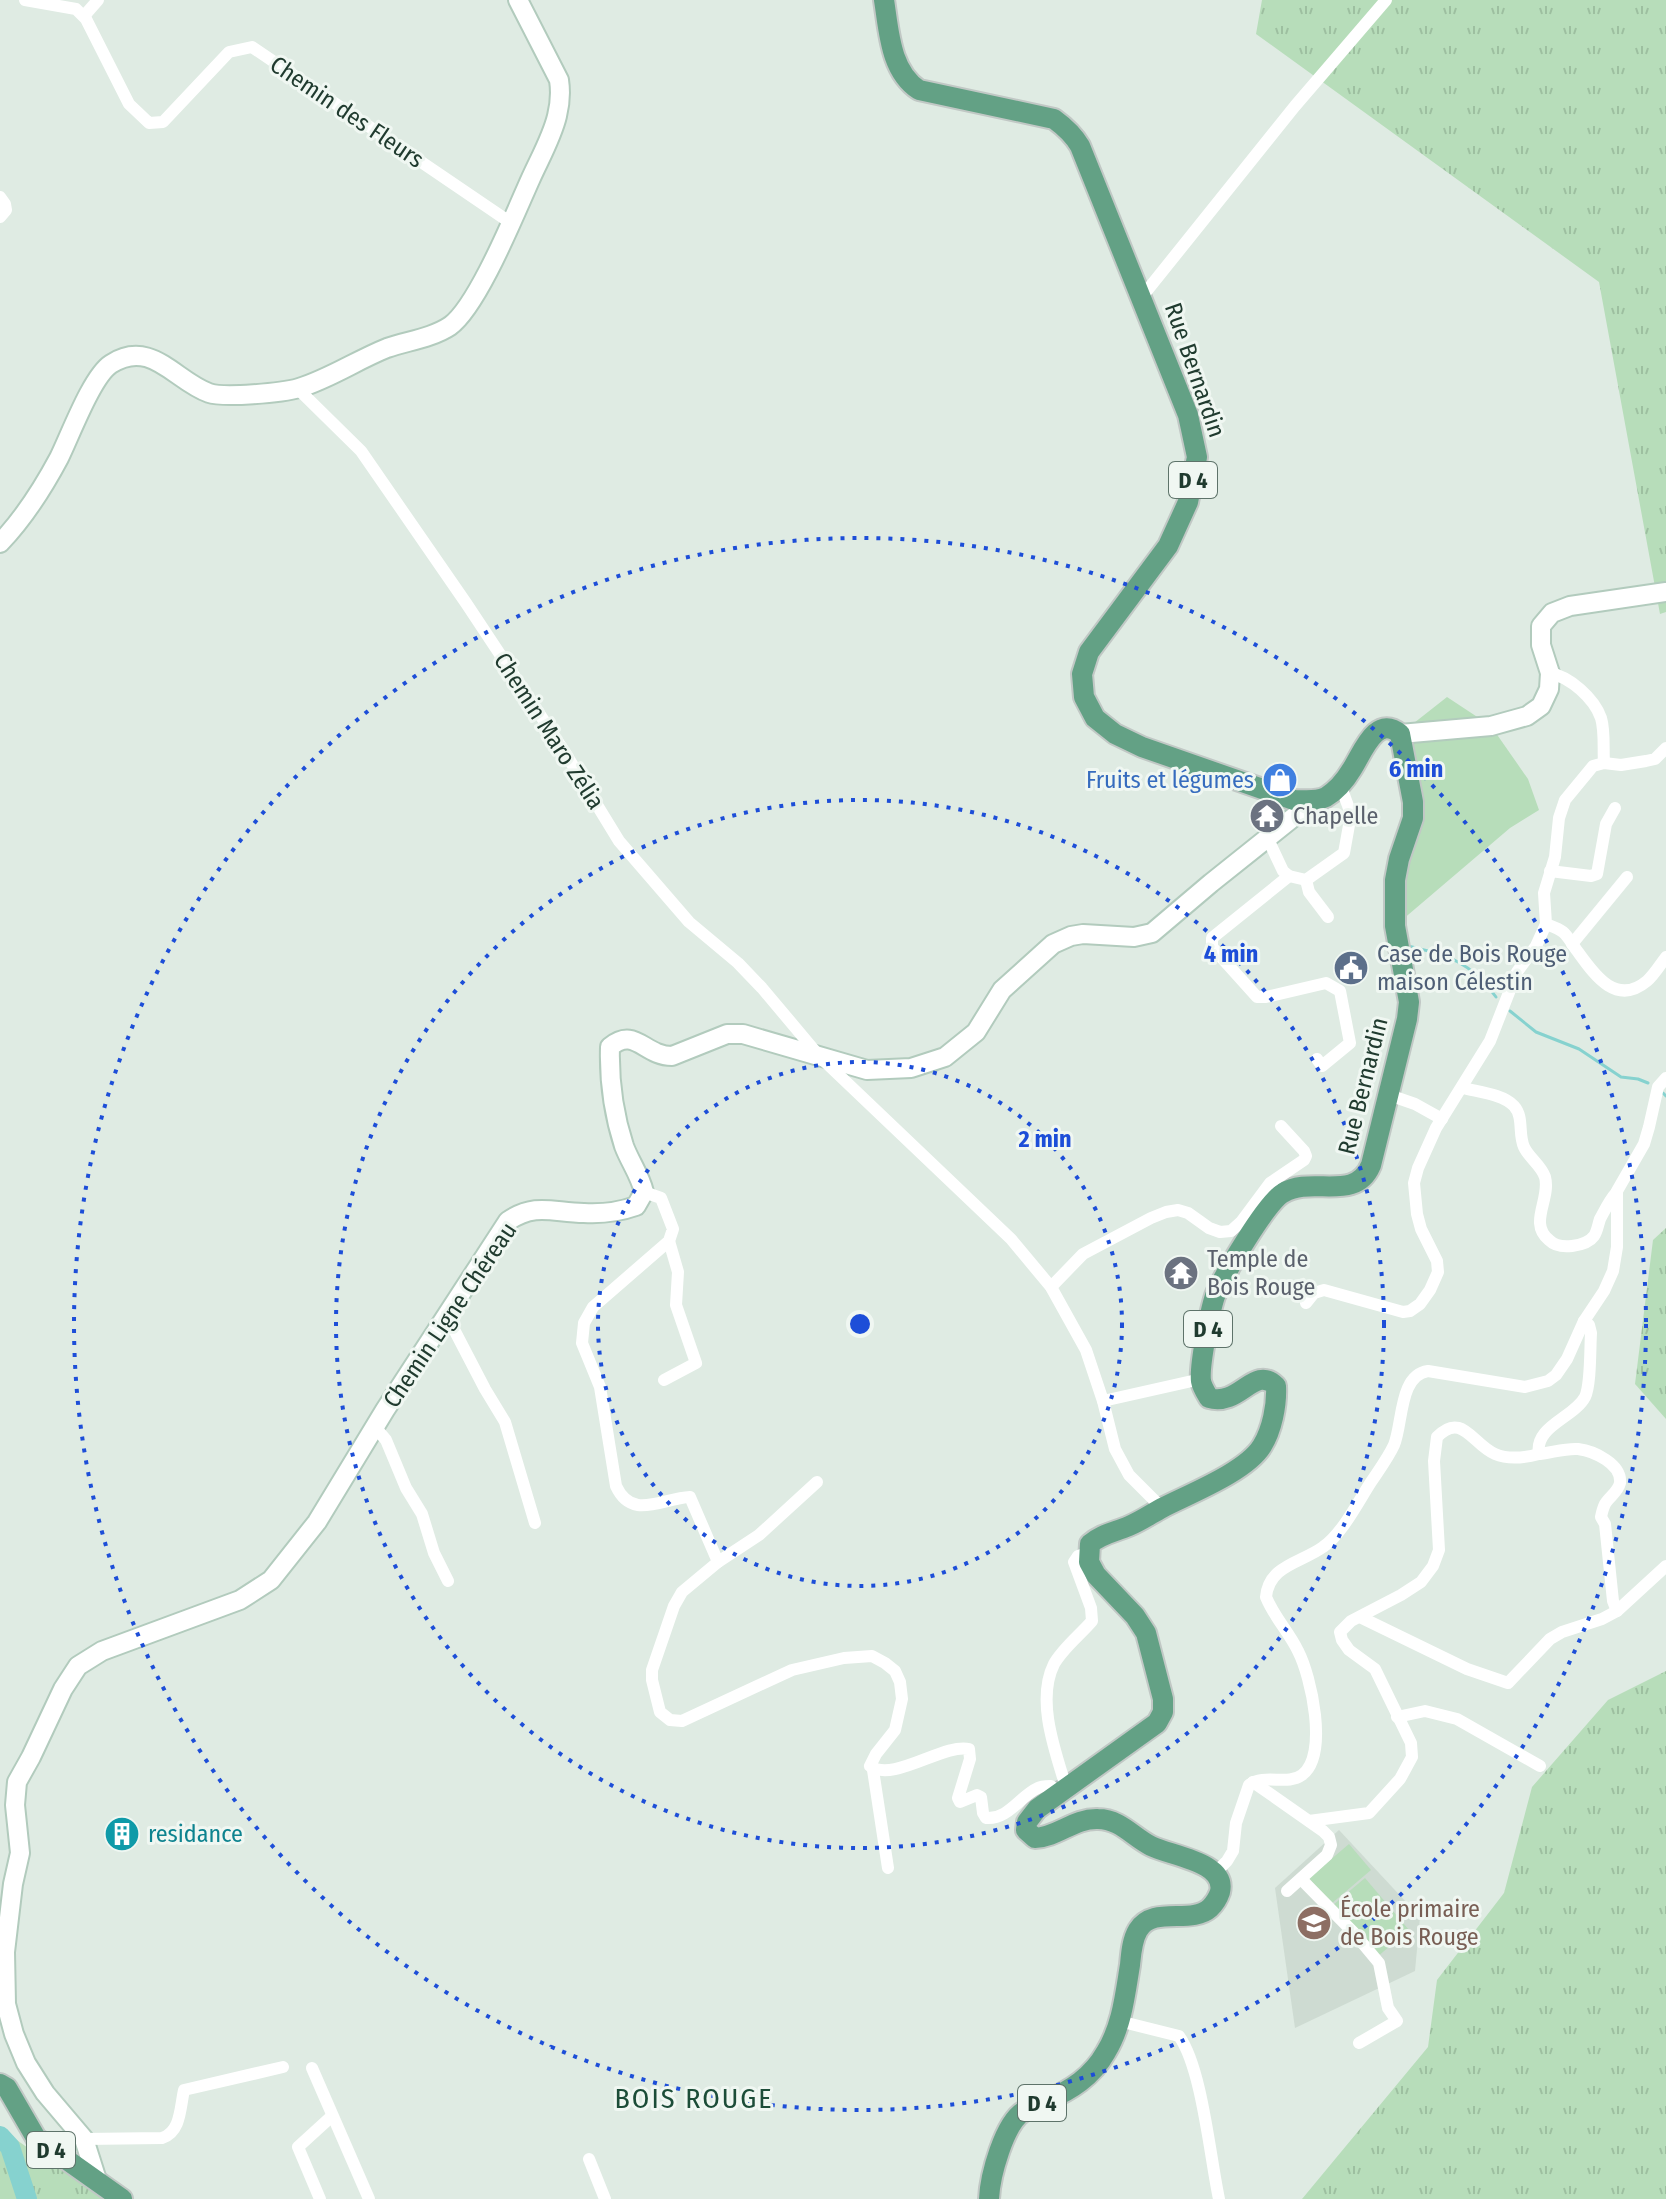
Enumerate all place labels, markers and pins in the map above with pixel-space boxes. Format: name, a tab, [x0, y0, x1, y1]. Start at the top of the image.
shop icon: Fruits et légumes	[1261, 761, 1299, 799]
place label: Fruits et légumes	[1086, 766, 1254, 794]
temple icon: Chapelle	[1248, 797, 1286, 835]
place label: Chapelle	[1293, 802, 1378, 830]
place label: Case de Bois Rouge maison Célestin	[1377, 940, 1567, 996]
public building icon: Case de Bois Rouge maison Célestin	[1332, 949, 1370, 987]
place label: Temple de Bois Rouge	[1207, 1245, 1315, 1301]
temple icon: Temple de Bois Rouge	[1162, 1254, 1200, 1292]
centre of rings	[846, 1310, 874, 1338]
building icon: residance	[103, 1815, 141, 1853]
place label: residance	[148, 1820, 243, 1848]
place label: École primaire de Bois Rouge	[1340, 1894, 1480, 1951]
school or university icon: École primaire de Bois Rouge	[1295, 1904, 1333, 1942]

